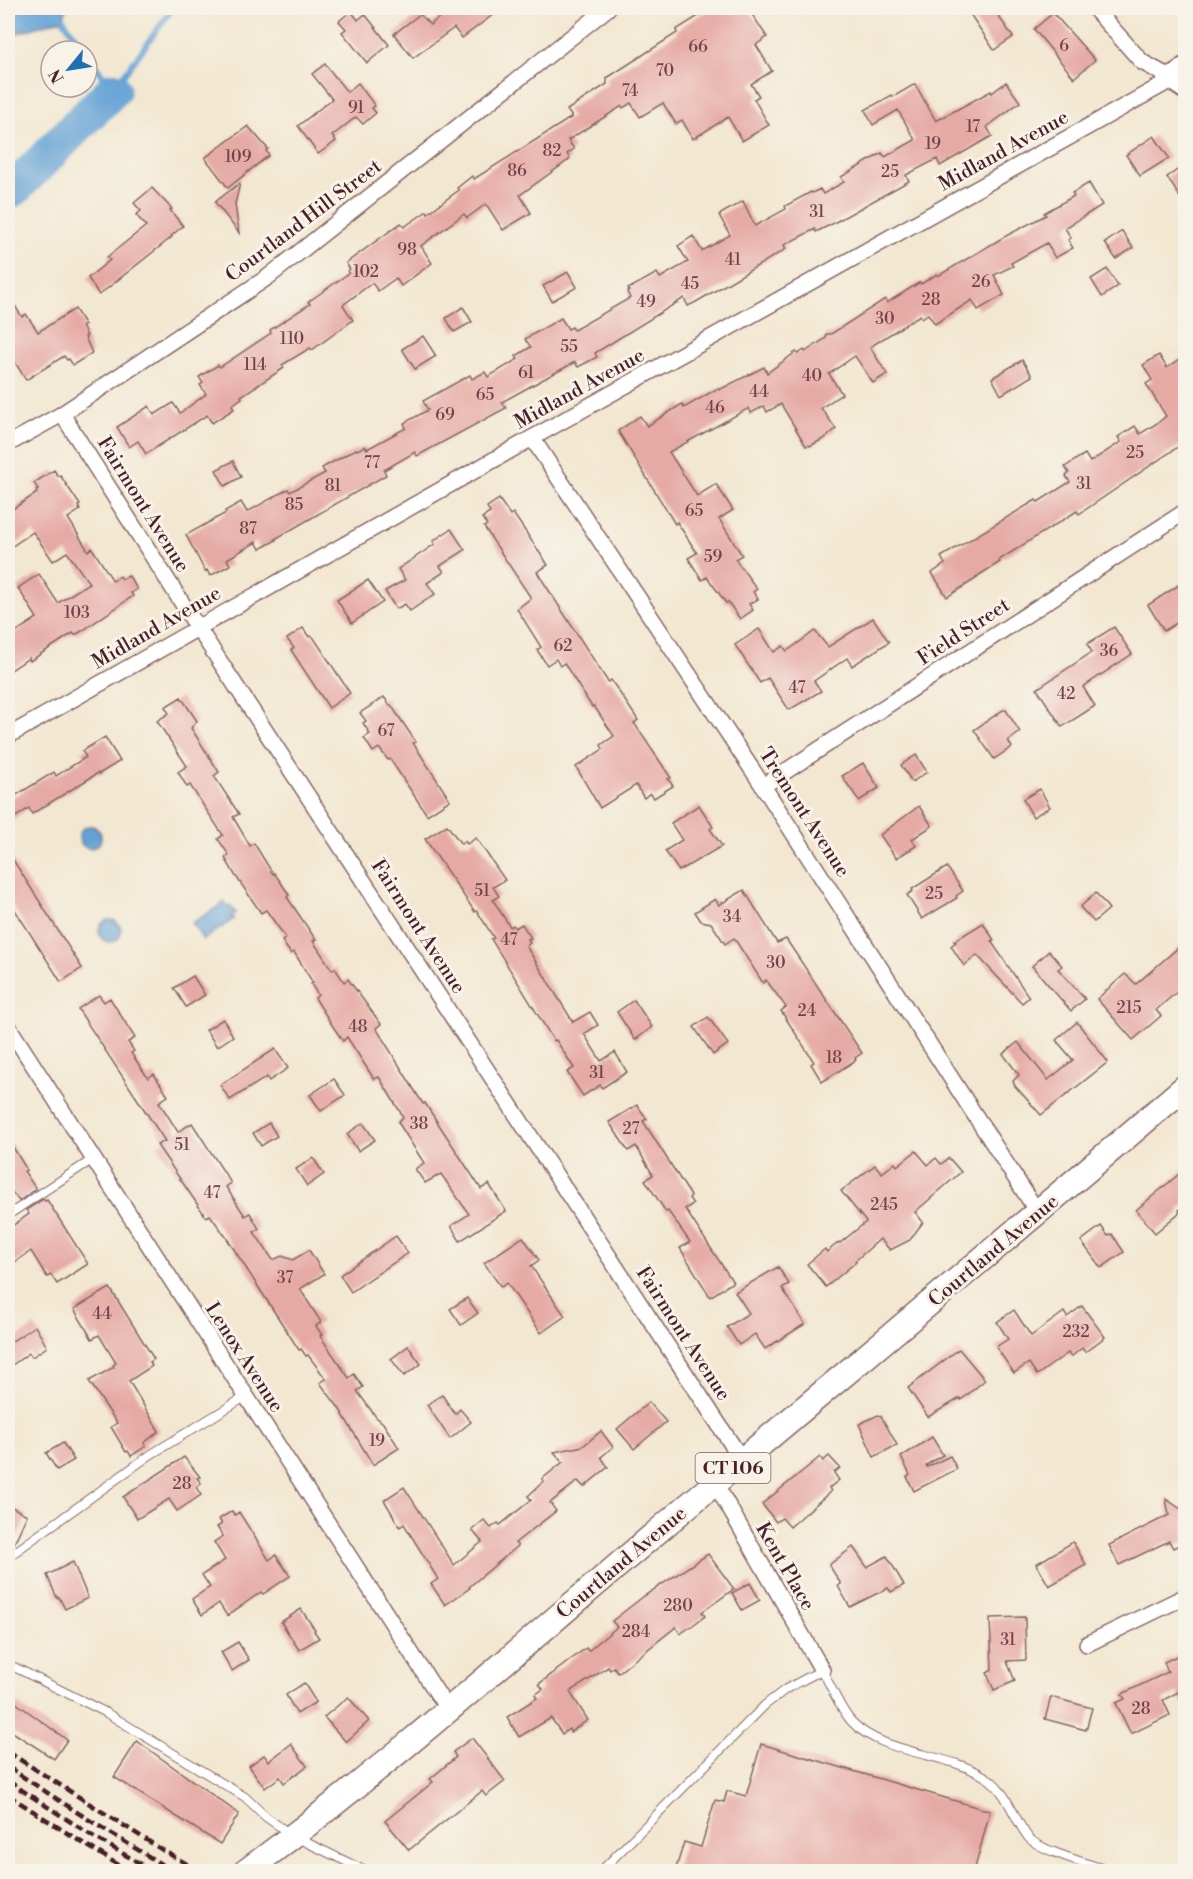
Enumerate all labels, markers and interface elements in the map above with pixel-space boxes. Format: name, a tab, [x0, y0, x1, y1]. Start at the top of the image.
house number: 6	[1059, 36, 1069, 56]
house number: 66	[688, 37, 708, 57]
north arrow	[39, 39, 99, 99]
house number: 70	[656, 61, 674, 81]
text: N	[45, 65, 69, 86]
house number: 74	[622, 81, 639, 101]
house number: 91	[348, 98, 364, 118]
street label: Midland Avenue	[934, 105, 1073, 197]
house number: 17	[966, 117, 980, 137]
house number: 19	[925, 134, 941, 154]
house number: 82	[543, 141, 561, 161]
house number: 109	[225, 147, 252, 167]
street label: Courtland Hill Street	[221, 154, 387, 288]
house number: 86	[507, 161, 527, 181]
house number: 25	[881, 162, 899, 182]
house number: 31	[809, 202, 825, 222]
house number: 98	[397, 240, 417, 260]
house number: 41	[725, 250, 741, 270]
house number: 102	[353, 262, 379, 282]
house number: 26	[972, 272, 991, 292]
house number: 45	[681, 274, 699, 294]
house number: 28	[922, 290, 941, 310]
house number: 49	[636, 292, 656, 312]
house number: 30	[875, 309, 895, 329]
house number: 110	[280, 329, 304, 349]
house number: 55	[560, 337, 578, 357]
street label: Midland Avenue	[510, 343, 649, 435]
house number: 114	[243, 355, 267, 375]
house number: 61	[518, 363, 534, 383]
house number: 40	[802, 366, 822, 386]
house number: 44	[749, 382, 769, 402]
house number: 65	[476, 385, 494, 405]
house number: 46	[705, 398, 725, 418]
house number: 69	[435, 405, 455, 425]
street label: Fairmont Avenue	[91, 432, 195, 577]
house number: 25	[1126, 443, 1144, 463]
house number: 77	[364, 453, 380, 473]
house number: 31	[1076, 474, 1092, 494]
house number: 81	[325, 476, 341, 496]
house number: 85	[285, 495, 303, 515]
house number: 65	[685, 501, 703, 521]
house number: 87	[239, 519, 257, 539]
house number: 59	[704, 547, 723, 567]
street label: Midland Avenue	[88, 581, 226, 675]
street label: Field Street	[913, 593, 1015, 671]
house number: 103	[64, 603, 90, 623]
house number: 62	[554, 636, 572, 656]
house number: 36	[1100, 641, 1119, 661]
house number: 47	[789, 678, 805, 698]
house number: 42	[1057, 684, 1075, 704]
house number: 67	[378, 721, 394, 741]
street label: Tremont Avenue	[753, 743, 855, 882]
street label: Fairmont Avenue	[365, 855, 471, 999]
house number: 51	[474, 881, 490, 901]
house number: 25	[925, 884, 943, 904]
house number: 34	[723, 907, 742, 927]
house number: 47	[501, 930, 517, 950]
house number: 30	[766, 953, 786, 973]
house number: 215	[1116, 998, 1142, 1018]
house number: 24	[798, 1001, 817, 1021]
house number: 48	[348, 1017, 368, 1037]
house number: 18	[826, 1048, 842, 1068]
house number: 31	[589, 1063, 605, 1083]
house number: 38	[410, 1114, 429, 1134]
house number: 27	[622, 1119, 640, 1139]
house number: 51	[174, 1135, 190, 1155]
house number: 47	[204, 1183, 220, 1203]
street label: Courtland Avenue	[924, 1189, 1064, 1313]
house number: 245	[870, 1195, 898, 1215]
street label: Fairmont Avenue	[630, 1262, 736, 1406]
house number: 37	[277, 1268, 293, 1288]
street label: Lenox Avenue	[199, 1298, 289, 1418]
house number: 44	[92, 1304, 112, 1324]
house number: 232	[1062, 1322, 1090, 1342]
house number: 19	[369, 1431, 385, 1451]
road number: CT 106	[696, 1453, 771, 1483]
house number: 28	[173, 1474, 192, 1494]
street label: Courtland Avenue	[552, 1501, 692, 1625]
street label: Kent Place	[749, 1518, 820, 1615]
house number: 280	[663, 1596, 693, 1616]
house number: 284	[622, 1622, 651, 1642]
house number: 31	[1000, 1630, 1016, 1650]
house number: 28	[1132, 1699, 1151, 1719]

